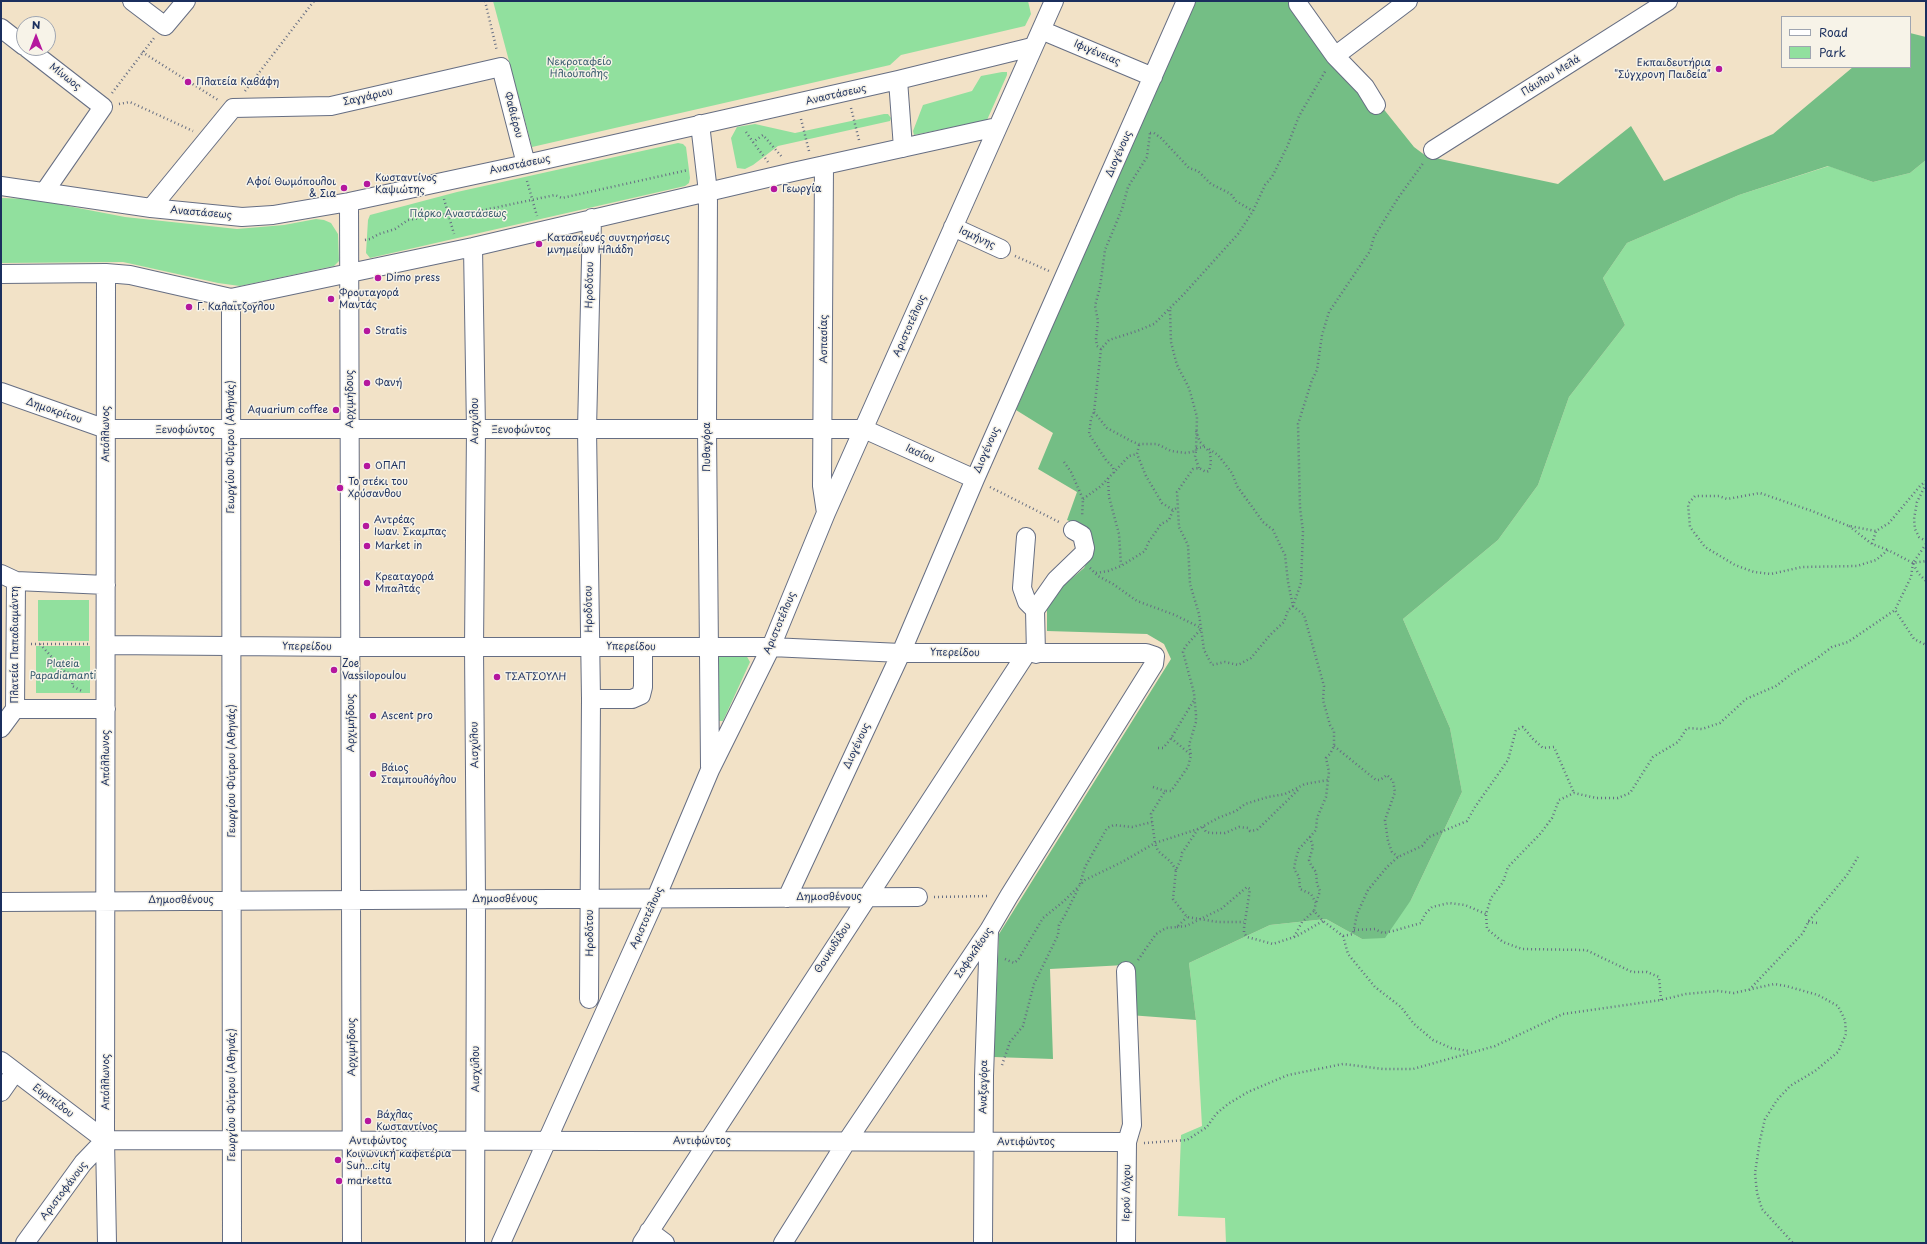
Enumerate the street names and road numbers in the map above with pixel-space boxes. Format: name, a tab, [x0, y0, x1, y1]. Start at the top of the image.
street label: Ιφιγένειας	[1072, 38, 1122, 68]
street label: Πάυλου Μελά	[1519, 53, 1583, 99]
street label: Μίνωος	[47, 61, 83, 93]
street label: Αναστάσεως	[805, 82, 867, 108]
street label: Σαγγάριου	[342, 85, 394, 109]
street label: Φαβιέρου	[501, 91, 525, 139]
street label: Διογένους	[1103, 129, 1135, 179]
street label: Αναστάσεως	[489, 153, 551, 177]
street label: Αναστάσεως	[170, 204, 232, 222]
street label: Ισμήνης	[957, 224, 997, 252]
street label: Ηροδότου	[584, 261, 596, 309]
street label: Αριστοτέλους	[891, 293, 929, 359]
street label: Ασπασίας	[818, 315, 830, 363]
street label: Αρχιμήδους	[344, 370, 356, 428]
street label: Γεωργίου Φύτρου (Αθηνάς)	[225, 380, 237, 514]
street label: Δημοκρίτου	[24, 396, 84, 426]
street label: Αισχύλου	[469, 398, 481, 444]
street label: Απόλλωνος	[100, 406, 112, 462]
street label: Πυθαγόρα	[701, 422, 713, 472]
street label: Ξενοφώντος	[155, 424, 215, 436]
street label: Ξενοφώντος	[491, 424, 551, 436]
street label: Διογένους	[971, 425, 1003, 475]
street label: Ιασίου	[904, 442, 936, 466]
street label: Ηροδότου	[583, 585, 595, 633]
street label: Πλατεία Παπαδιαμάντη	[9, 586, 21, 704]
street label: Αριστοτέλους	[761, 590, 799, 656]
street label: Υπερείδου	[282, 641, 332, 653]
street label: Υπερείδου	[606, 641, 656, 653]
street label: Υπερείδου	[930, 647, 980, 659]
street label: Αρχιμήδους	[345, 694, 357, 752]
street label: Γεωργίου Φύτρου (Αθηνάς)	[226, 704, 238, 838]
street label: Διογένους	[841, 721, 873, 771]
street label: Αισχύλου	[469, 722, 481, 768]
street label: Απόλλωνος	[100, 730, 112, 786]
street label: Αριστοτέλους	[628, 885, 666, 951]
street label: Δημοσθένους	[796, 891, 862, 903]
street label: Δημοσθένους	[472, 893, 538, 905]
street label: Δημοσθένους	[148, 894, 214, 906]
street label: Ηροδότου	[584, 910, 596, 956]
street label: Θουκυδίδου	[812, 921, 854, 975]
street label: Σοφοκλέους	[953, 925, 995, 981]
street label: Αρχιμήδους	[346, 1018, 358, 1076]
street label: Γεωργίου Φύτρου (Αθηνάς)	[226, 1028, 238, 1162]
street label: Αισχύλου	[470, 1046, 482, 1092]
street label: Απόλλωνος	[100, 1054, 112, 1110]
street label: Αναξαγόρα	[978, 1060, 990, 1114]
street label: Ευριπίδου	[30, 1082, 76, 1120]
street label: Αντιφώντος	[349, 1135, 407, 1147]
street label: Αντιφώντος	[673, 1135, 731, 1147]
street label: Αντιφώντος	[997, 1136, 1055, 1148]
street label: Αριστοφάνους	[38, 1159, 90, 1223]
street label: Ιερού Λόχου	[1120, 1164, 1134, 1222]

